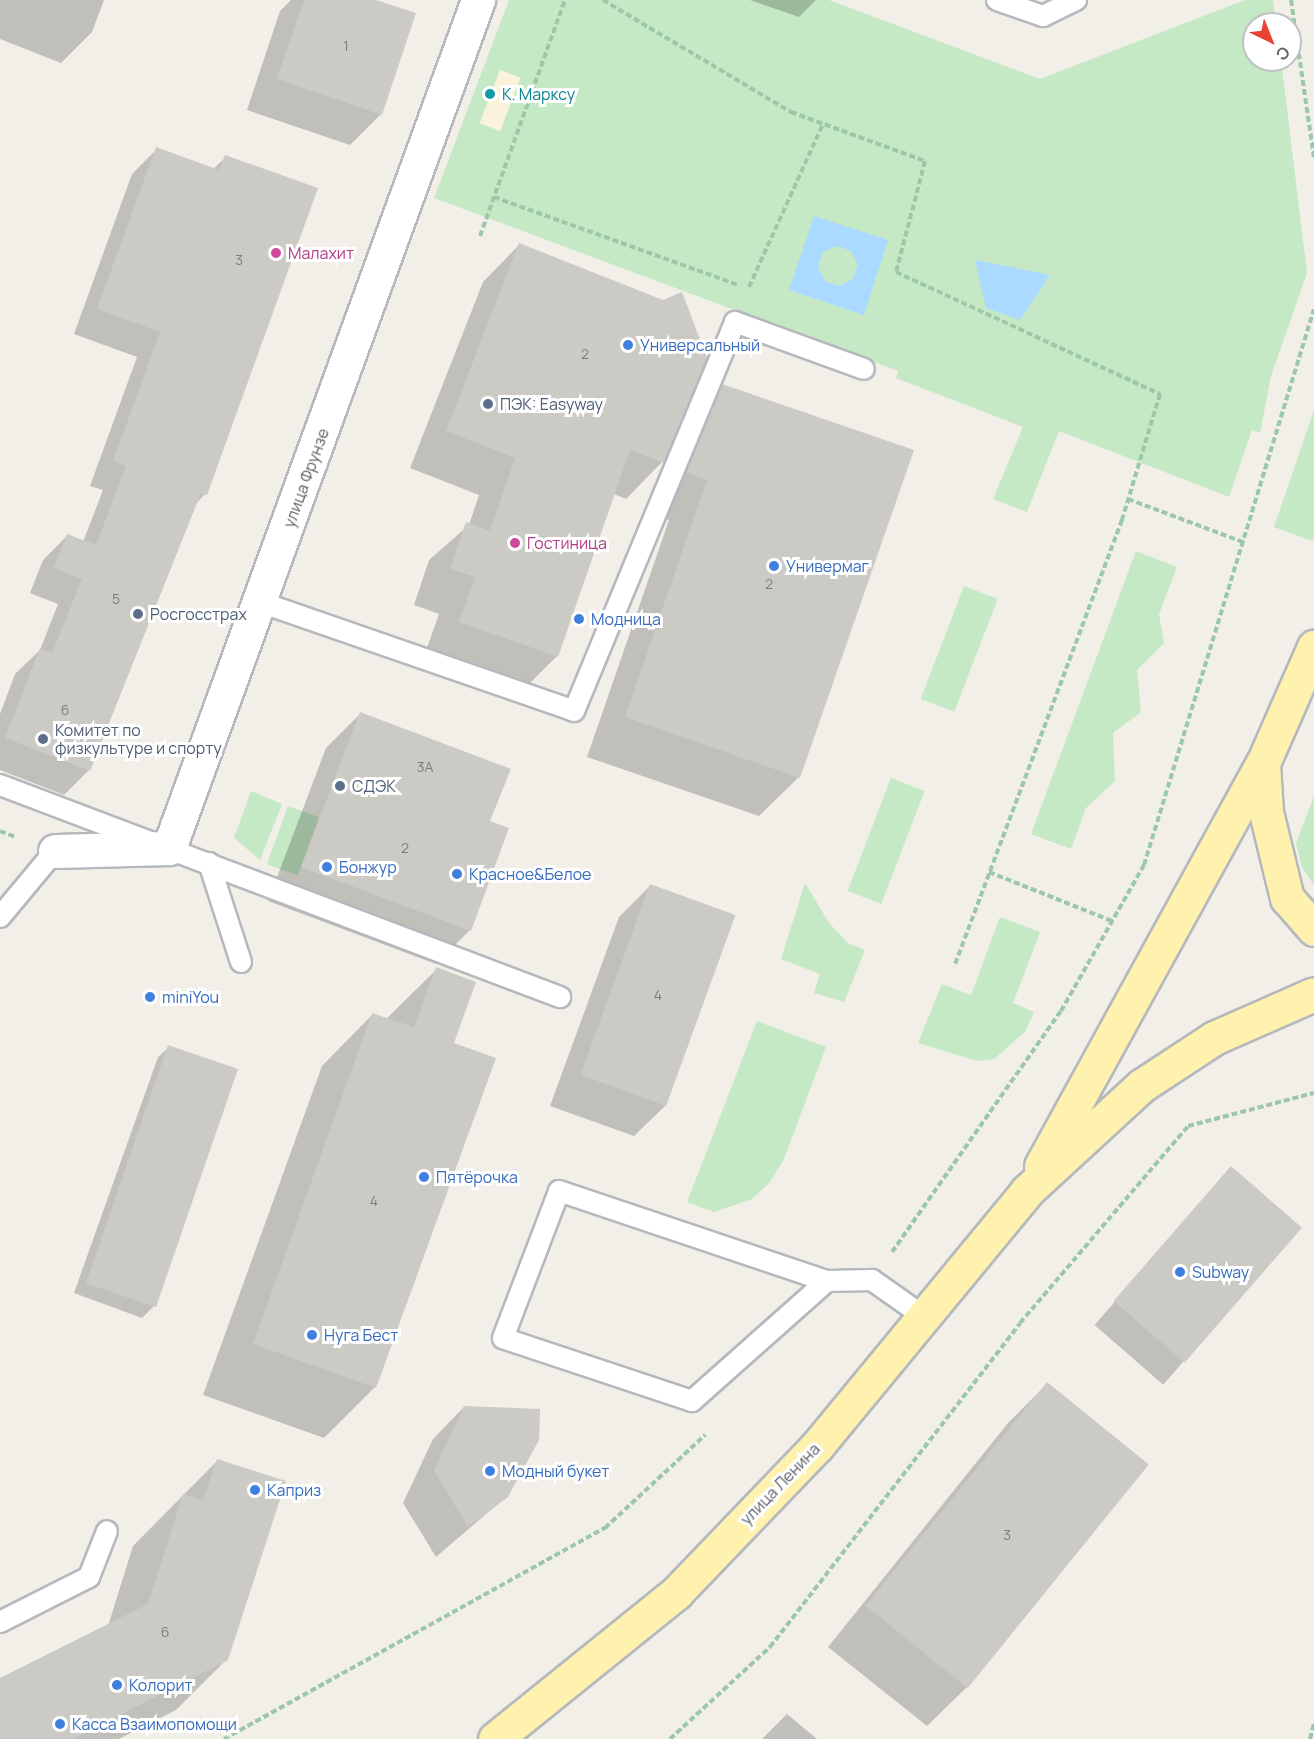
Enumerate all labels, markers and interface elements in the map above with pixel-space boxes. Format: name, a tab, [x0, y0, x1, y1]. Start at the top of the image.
north arrow	[1242, 12, 1302, 72]
house number: 1	[343, 38, 349, 54]
text: С	[1271, 42, 1295, 66]
place label: К. Марксу	[502, 84, 575, 104]
marker: К. Марксу	[483, 87, 497, 101]
place label: Малахит	[288, 243, 354, 263]
marker: Малахит	[269, 246, 283, 260]
house number: 3	[235, 252, 243, 268]
place label: Универсальный	[640, 335, 760, 355]
marker: Универсальный	[621, 338, 635, 352]
house number: 2	[581, 346, 589, 362]
place label: ПЭК: Easyway	[500, 394, 603, 414]
marker: ПЭК: Easyway	[481, 397, 495, 411]
street label: улица Фрунзе	[279, 426, 333, 530]
place label: Гостиница	[527, 533, 607, 553]
marker: Гостиница	[508, 536, 522, 550]
place label: Универмаг	[786, 556, 869, 576]
marker: Универмаг	[767, 559, 781, 573]
house number: 2	[765, 576, 773, 592]
house number: 5	[112, 591, 120, 607]
place label: Росгосстрах	[150, 604, 247, 624]
marker: Росгосстрах	[131, 607, 145, 621]
place label: Модница	[591, 609, 661, 629]
marker: Модница	[572, 612, 586, 626]
house number: 6	[61, 702, 69, 718]
place label: Комитет по физкультуре и спорту	[55, 720, 222, 758]
marker: Комитет по физкультуре и спорту	[36, 732, 50, 746]
house number: 3А	[417, 759, 433, 775]
place label: СДЭК	[352, 776, 396, 796]
marker: СДЭК	[333, 779, 347, 793]
house number: 2	[401, 840, 409, 856]
place label: Бонжур	[339, 857, 397, 877]
marker: Бонжур	[320, 860, 334, 874]
place label: Красное&Белое	[469, 864, 591, 884]
marker: Красное&Белое	[450, 867, 464, 881]
place label: miniYou	[162, 987, 219, 1007]
house number: 4	[654, 987, 662, 1003]
marker: miniYou	[143, 990, 157, 1004]
place label: Пятёрочка	[436, 1167, 518, 1187]
marker: Пятёрочка	[417, 1170, 431, 1184]
house number: 4	[370, 1193, 378, 1209]
place label: Subway	[1192, 1262, 1249, 1282]
marker: Subway	[1173, 1265, 1187, 1279]
place label: Нуга Бест	[324, 1325, 398, 1345]
marker: Нуга Бест	[305, 1328, 319, 1342]
street label: улица Ленина	[736, 1439, 824, 1529]
place label: Модный букет	[502, 1461, 609, 1481]
marker: Модный букет	[483, 1464, 497, 1478]
place label: Каприз	[267, 1480, 321, 1500]
marker: Каприз	[248, 1483, 262, 1497]
house number: 3	[1003, 1527, 1011, 1543]
house number: 6	[161, 1624, 169, 1640]
place label: Колорит	[129, 1675, 193, 1695]
marker: Колорит	[110, 1678, 124, 1692]
place label: Касса Взаимопомощи	[72, 1714, 237, 1734]
marker: Касса Взаимопомощи	[53, 1717, 67, 1731]

